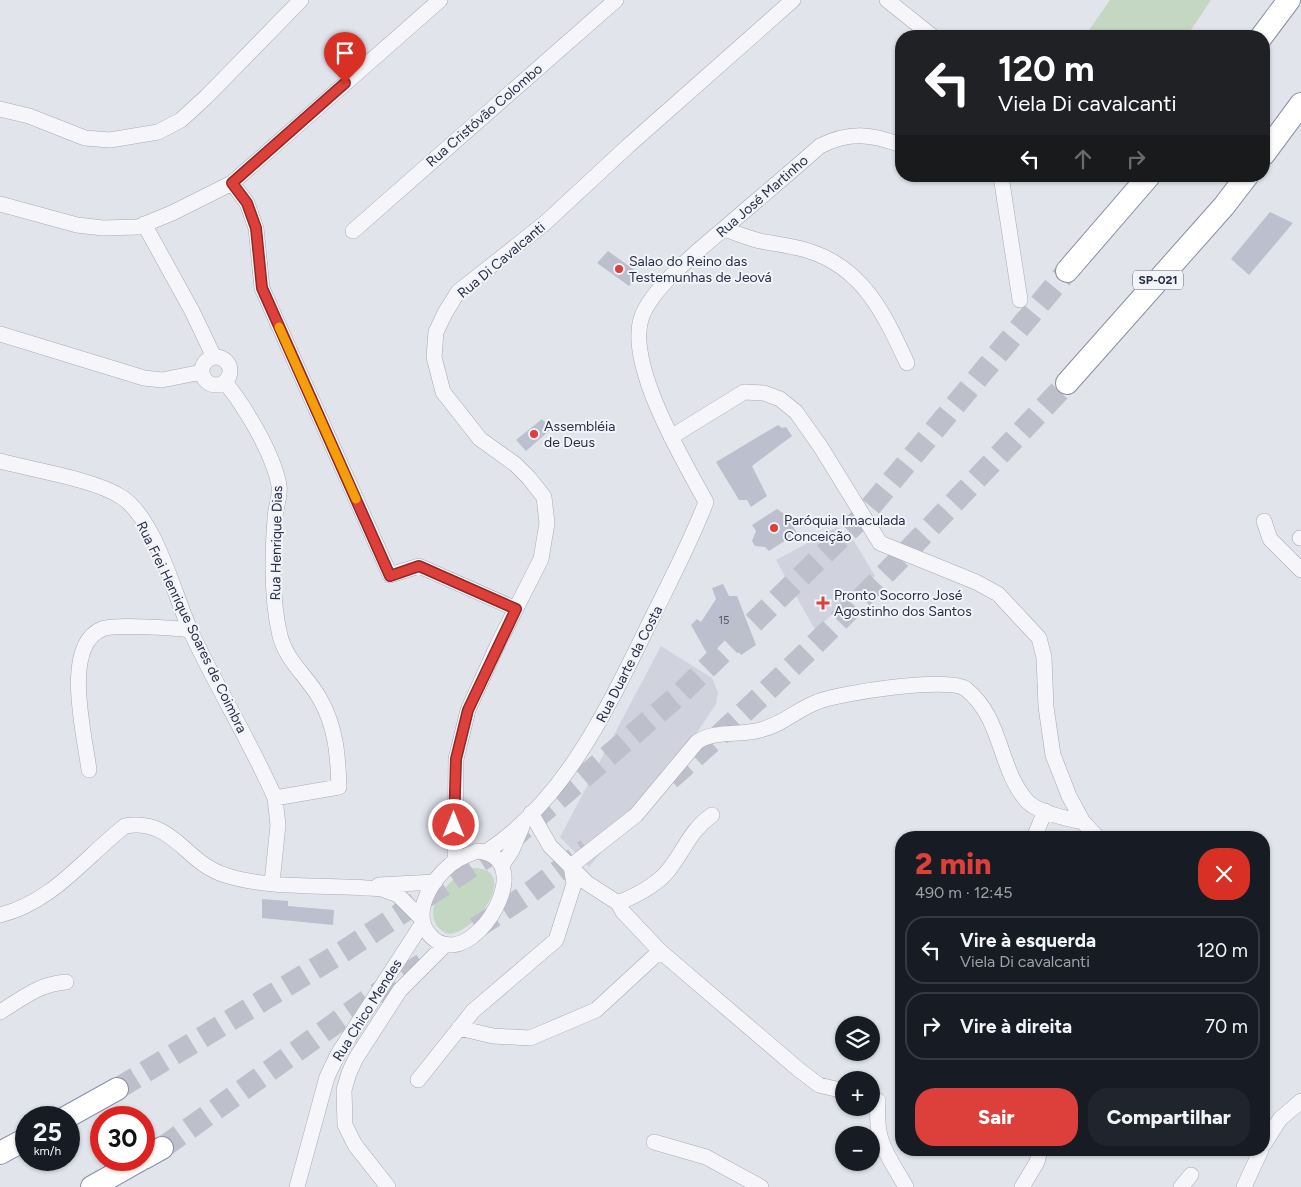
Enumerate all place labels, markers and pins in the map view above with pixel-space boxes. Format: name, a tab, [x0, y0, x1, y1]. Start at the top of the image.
pin	[324, 32, 366, 83]
place label: Salao do Reino das Testemunhas de Jeová	[629, 253, 772, 286]
marker: Salao do Reino das Testemunhas de Jeová	[613, 263, 625, 275]
place label: Assembléia de Deus	[544, 418, 615, 451]
marker: Assembléia de Deus	[528, 428, 540, 440]
place label: Paróquia Imaculada Conceição	[784, 512, 906, 545]
marker: Paróquia Imaculada Conceição	[768, 522, 780, 534]
place label: Pronto Socorro José Agostinho dos Santos	[834, 587, 972, 620]
marker: Pronto Socorro José Agostinho dos Santos	[816, 596, 830, 610]

